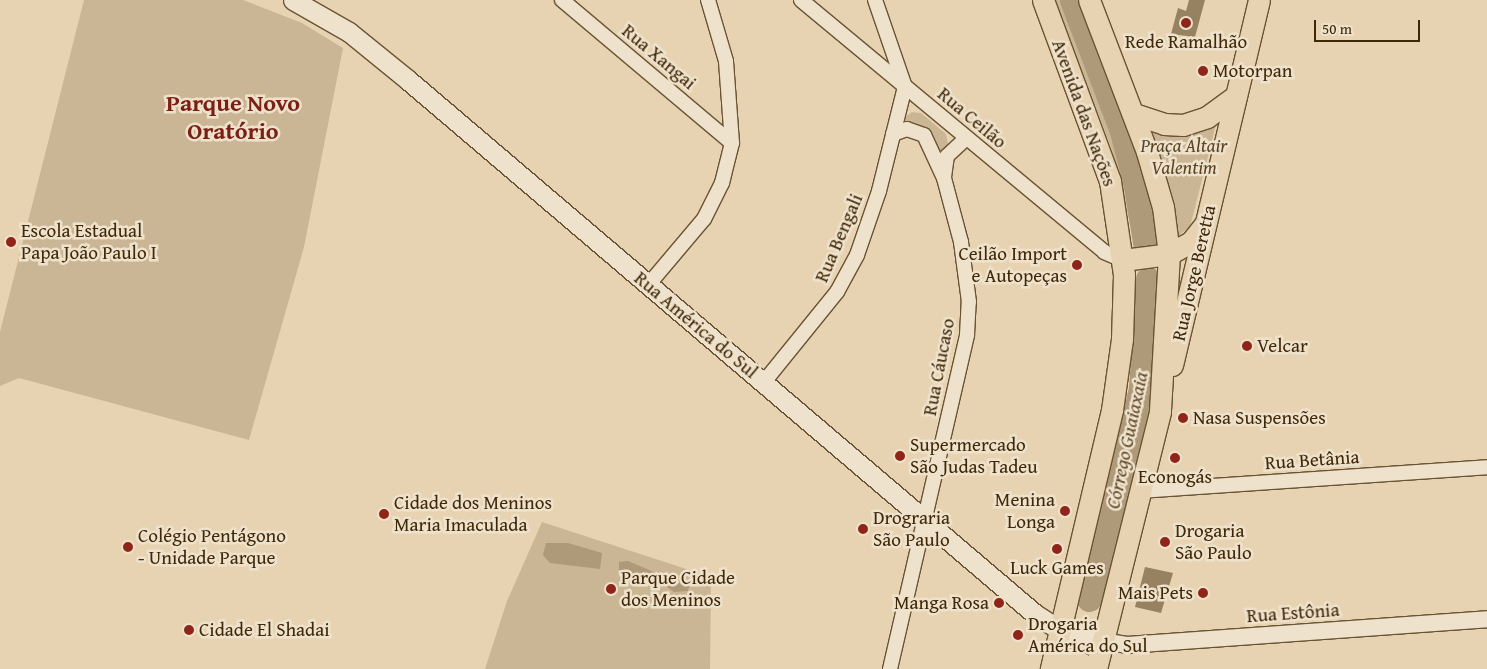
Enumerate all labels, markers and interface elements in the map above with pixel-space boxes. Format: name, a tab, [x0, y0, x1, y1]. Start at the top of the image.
scale bar	[1317, 10, 1423, 42]
marker: Rede Ramalhão	[1180, 17, 1192, 29]
text: 50 m	[1322, 18, 1352, 39]
street label: Rua Xangai	[617, 19, 701, 95]
place label: Rede Ramalhão	[1125, 31, 1247, 53]
street label: Avenida das Nações	[1047, 36, 1121, 190]
place label: Motorpan	[1213, 60, 1292, 82]
marker: Motorpan	[1197, 65, 1209, 77]
street label: Rua Ceilão	[933, 83, 1011, 153]
district label: Parque Novo Oratório	[166, 89, 300, 145]
park label: Praça Altair Valentim	[1141, 135, 1227, 179]
street label: Rua Bengali	[810, 190, 868, 286]
street label: Rua Jorge Beretta	[1167, 203, 1221, 343]
place label: Escola Estadual Papa João Paulo I	[21, 220, 157, 264]
marker: Escola Estadual Papa João Paulo I	[5, 236, 17, 248]
place label: Ceilão Import e Autopeças	[958, 243, 1067, 287]
marker: Ceilão Import e Autopeças	[1071, 259, 1083, 271]
street label: Rua América do Sul	[630, 267, 762, 383]
street label: Rua Cáucaso	[918, 316, 960, 418]
place label: Velcar	[1257, 335, 1308, 357]
marker: Velcar	[1241, 340, 1253, 352]
water label: Córrego Guaiaxaia	[1100, 369, 1152, 511]
place label: Nasa Suspensões	[1193, 407, 1326, 429]
marker: Nasa Suspensões	[1177, 412, 1189, 424]
place label: Supermercado São Judas Tadeu	[910, 434, 1037, 478]
street label: Rua Betânia	[1264, 445, 1360, 475]
marker: Supermercado São Judas Tadeu	[894, 450, 906, 462]
marker: Econogás	[1169, 452, 1181, 464]
place label: Econogás	[1138, 466, 1212, 488]
place label: Menina Longa	[995, 489, 1055, 533]
place label: Cidade dos Meninos Maria Imaculada	[394, 492, 552, 536]
marker: Menina Longa	[1059, 505, 1071, 517]
place label: Drograria São Paulo	[873, 507, 950, 551]
marker: Cidade dos Meninos Maria Imaculada	[378, 508, 390, 520]
place label: Drogaria São Paulo	[1175, 520, 1252, 564]
marker: Drograria São Paulo	[857, 523, 869, 535]
place label: Colégio Pentágono - Unidade Parque	[138, 525, 286, 569]
marker: Drogaria São Paulo	[1159, 536, 1171, 548]
marker: Colégio Pentágono - Unidade Parque	[122, 541, 134, 553]
marker: Luck Games	[1051, 543, 1063, 555]
place label: Luck Games	[1010, 557, 1104, 579]
place label: Parque Cidade dos Meninos	[621, 567, 735, 611]
place label: Mais Pets	[1118, 582, 1193, 604]
marker: Parque Cidade dos Meninos	[605, 583, 617, 595]
marker: Mais Pets	[1197, 587, 1209, 599]
place label: Manga Rosa	[894, 592, 989, 614]
marker: Manga Rosa	[993, 597, 1005, 609]
street label: Rua Estônia	[1246, 598, 1340, 628]
place label: Drogaria América do Sul	[1028, 613, 1148, 657]
place label: Cidade El Shadai	[199, 619, 330, 641]
marker: Cidade El Shadai	[183, 624, 195, 636]
marker: Drogaria América do Sul	[1012, 629, 1024, 641]

